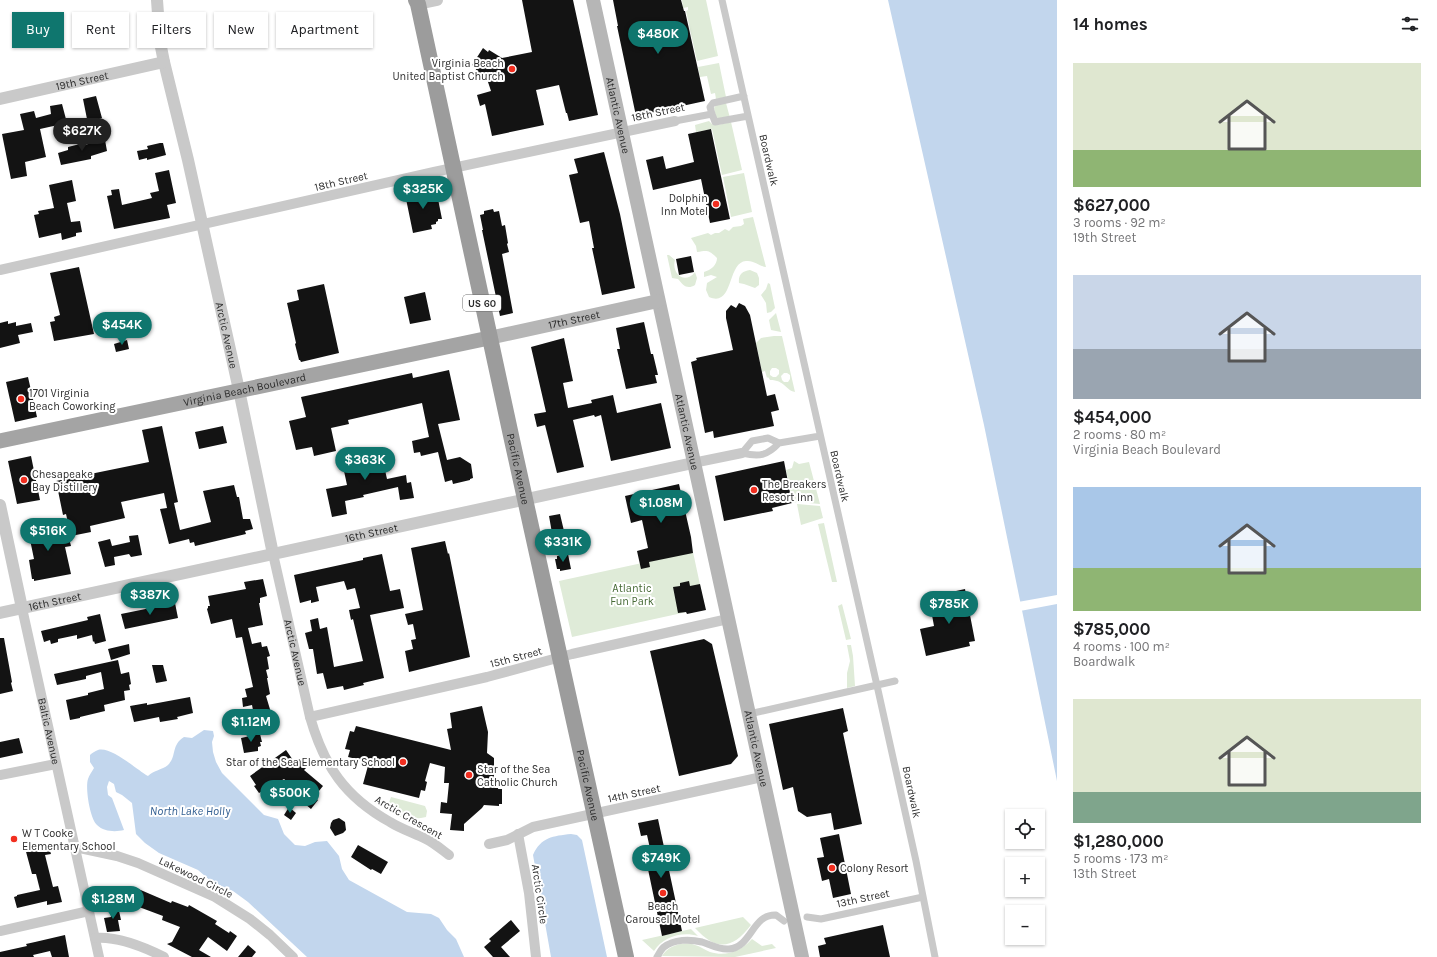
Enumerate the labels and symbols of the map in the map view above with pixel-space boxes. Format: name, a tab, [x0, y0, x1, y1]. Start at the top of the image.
pin: $480K	[630, 21, 686, 55]
place label: Virginia Beach United Baptist Church	[392, 57, 504, 83]
marker: Virginia Beach United Baptist Church	[507, 64, 517, 74]
street label: 19th Street	[54, 69, 110, 93]
street label: Atlantic Avenue	[603, 76, 632, 155]
street label: 18th Street	[630, 101, 686, 124]
pin: $627K	[54, 118, 110, 152]
street label: Boardwalk	[756, 133, 781, 187]
street label: 18th Street	[313, 169, 369, 194]
pin: $325K	[395, 176, 451, 210]
place label: Dolphin Inn Motel	[661, 192, 708, 218]
marker: Dolphin Inn Motel	[711, 199, 721, 209]
road number: US 60	[463, 295, 501, 311]
street label: Arctic Avenue	[213, 301, 240, 370]
street label: 17th Street	[547, 308, 601, 332]
pin: $454K	[94, 312, 150, 346]
street label: Virginia Beach Boulevard	[182, 371, 307, 409]
place label: 1701 Virginia Beach Coworking	[29, 387, 116, 413]
street label: Atlantic Avenue	[672, 392, 702, 472]
marker: 1701 Virginia Beach Coworking	[16, 394, 26, 404]
street label: Pacific Avenue	[504, 432, 532, 506]
pin: $363K	[337, 447, 393, 481]
street label: Boardwalk	[827, 449, 852, 503]
place label: Chesapeake Bay Distillery	[32, 468, 97, 494]
marker: Chesapeake Bay Distillery	[19, 475, 29, 485]
place label: The Breakers Resort Inn	[762, 478, 827, 504]
marker: The Breakers Resort Inn	[749, 485, 759, 495]
pin: $1.08M	[628, 490, 694, 524]
pin: $516K	[20, 518, 76, 552]
street label: 16th Street	[344, 521, 399, 545]
pin: $331K	[535, 529, 591, 563]
pin: $387K	[122, 582, 178, 616]
park label: Atlantic Fun Park	[610, 582, 654, 608]
street label: 16th Street	[27, 590, 82, 614]
pin: $785K	[921, 591, 977, 625]
street label: Arctic Avenue	[281, 618, 309, 688]
street label: 15th Street	[489, 644, 544, 671]
street label: Baltic Avenue	[35, 697, 62, 766]
pin: $1.12M	[218, 709, 284, 743]
street label: Atlantic Avenue	[741, 709, 771, 788]
street label: Pacific Avenue	[573, 748, 602, 823]
place label: Star of the Sea Elementary School	[226, 756, 395, 769]
marker: Star of the Sea Elementary School	[398, 757, 408, 767]
place label: Star of the Sea Catholic Church	[477, 763, 558, 789]
street label: Boardwalk	[900, 765, 923, 819]
marker: Star of the Sea Catholic Church	[464, 770, 474, 780]
pin: $500K	[262, 780, 318, 814]
street label: 14th Street	[607, 782, 662, 805]
street label: Arctic Crescent	[373, 793, 445, 842]
water label: North Lake Holly	[150, 804, 231, 818]
place label: W T Cooke Elementary School	[22, 827, 115, 853]
marker: W T Cooke Elementary School	[9, 834, 19, 844]
pin: $749K	[633, 845, 689, 879]
street label: Lakewood Circle	[157, 854, 235, 901]
place label: Colony Resort	[840, 862, 909, 875]
street label: Arctic Circle	[529, 863, 550, 925]
marker: Colony Resort	[827, 863, 837, 873]
pin: $1.28M	[80, 886, 146, 920]
street label: 13th Street	[835, 887, 891, 910]
marker: Beach Carousel Motel	[658, 888, 668, 898]
place label: Beach Carousel Motel	[626, 900, 700, 926]

